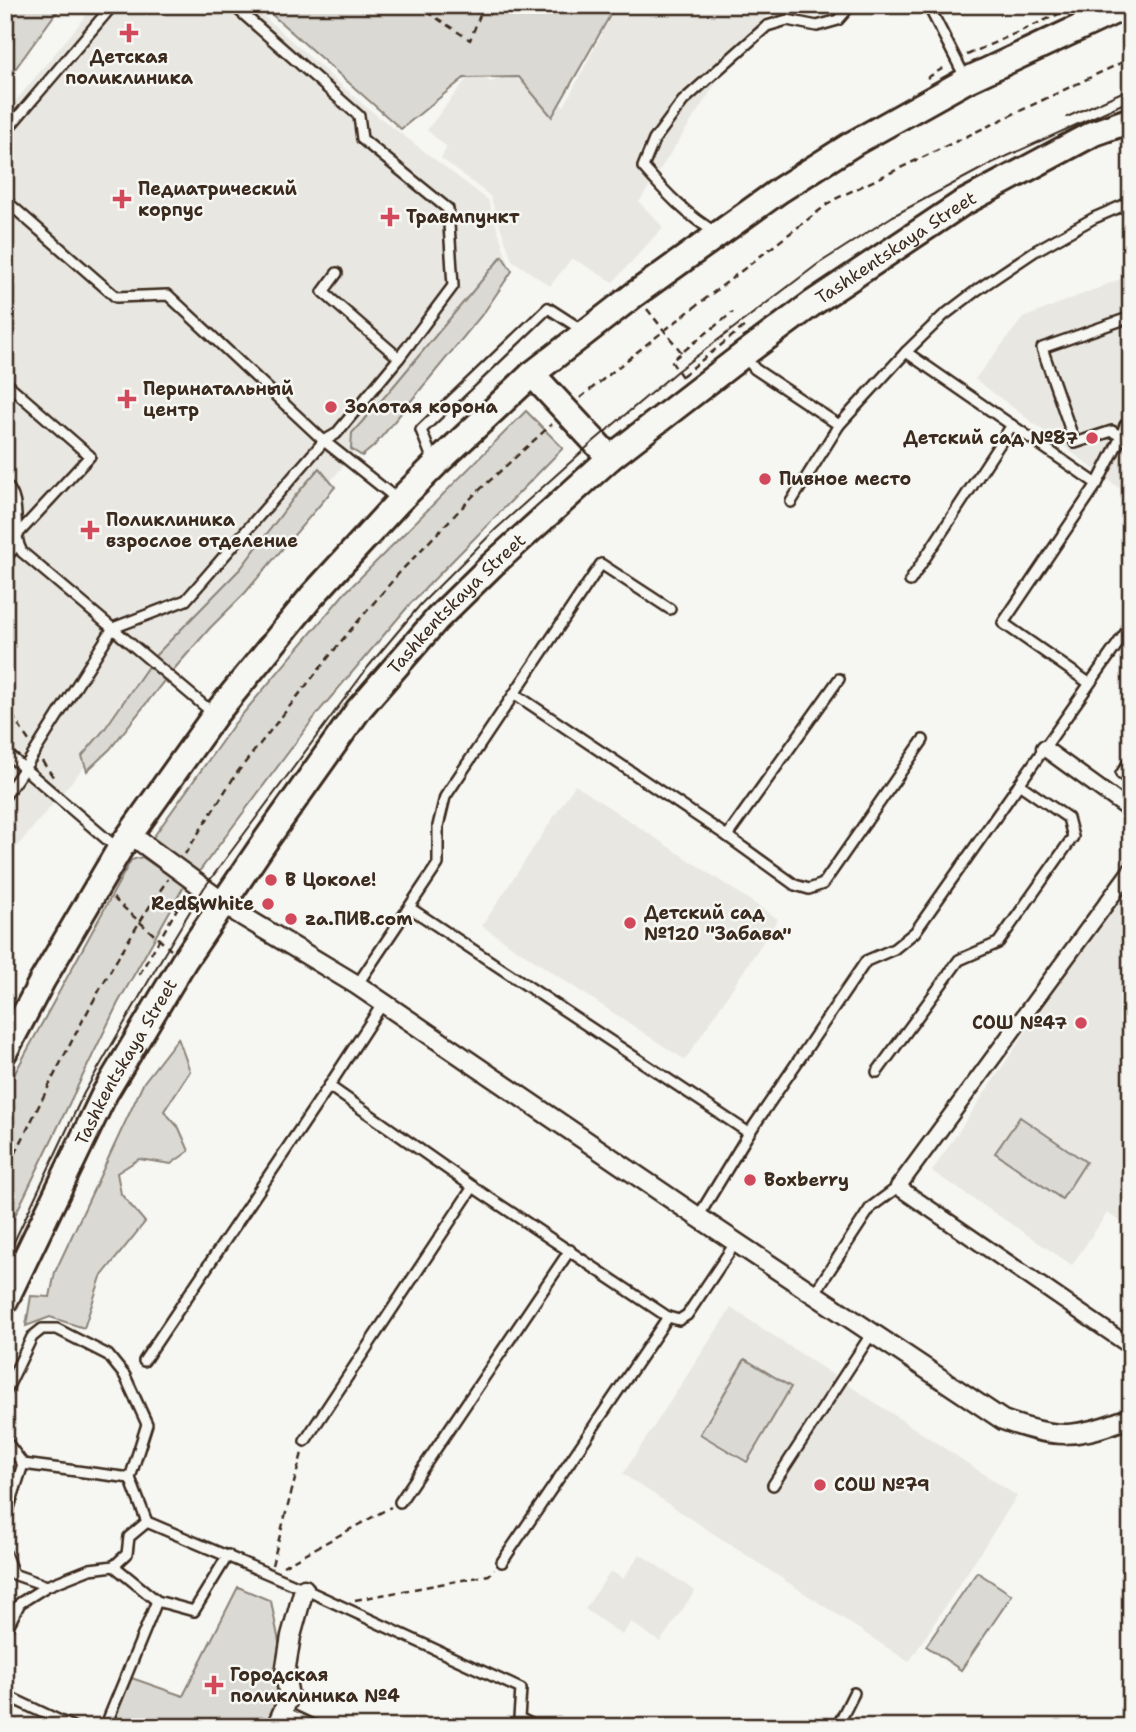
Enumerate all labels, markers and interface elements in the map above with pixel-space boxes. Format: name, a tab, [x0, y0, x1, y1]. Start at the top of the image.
marker: Детская поликлиника	[119, 23, 139, 43]
place label: Детская поликлиника	[65, 45, 194, 90]
place label: Педиатрический корпус	[138, 177, 298, 222]
street label: Tashkentskaya Street	[811, 186, 981, 310]
marker: Педиатрический корпус	[112, 189, 132, 209]
place label: Травмпункт	[406, 205, 520, 229]
marker: Травмпункт	[380, 207, 400, 227]
place label: Перинатальный центр	[143, 377, 294, 422]
marker: Перинатальный центр	[117, 389, 137, 409]
place label: Золотая корона	[345, 395, 499, 419]
marker: Золотая корона	[323, 399, 339, 415]
place label: Детский сад №87	[903, 426, 1078, 450]
marker: Детский сад №87	[1084, 430, 1100, 446]
place label: Пивное место	[779, 467, 911, 491]
marker: Пивное место	[757, 471, 773, 487]
place label: Поликлиника взрослое отделение	[106, 508, 298, 553]
marker: Поликлиника взрослое отделение	[80, 520, 100, 540]
street label: Tashkentskaya Street	[382, 528, 531, 679]
place label: В Цоколе!	[285, 868, 376, 892]
marker: В Цоколе!	[263, 872, 279, 888]
place label: Red&White	[151, 892, 254, 916]
marker: Red&White	[260, 896, 276, 912]
place label: Детский сад №120 "Забава"	[644, 901, 792, 946]
place label: za.ПИВ.com	[305, 907, 413, 931]
marker: za.ПИВ.com	[283, 911, 299, 927]
marker: Детский сад №120 "Забава"	[622, 915, 638, 931]
street label: Tashkentskaya Street	[70, 974, 183, 1149]
place label: СОШ №47	[972, 1011, 1067, 1035]
marker: СОШ №47	[1073, 1015, 1089, 1031]
place label: Boxberry	[764, 1168, 849, 1192]
marker: Boxberry	[742, 1172, 758, 1188]
place label: СОШ №79	[834, 1473, 930, 1497]
marker: СОШ №79	[812, 1477, 828, 1493]
place label: Городская поликлиника №4	[230, 1663, 400, 1708]
marker: Городская поликлиника №4	[204, 1675, 224, 1695]

